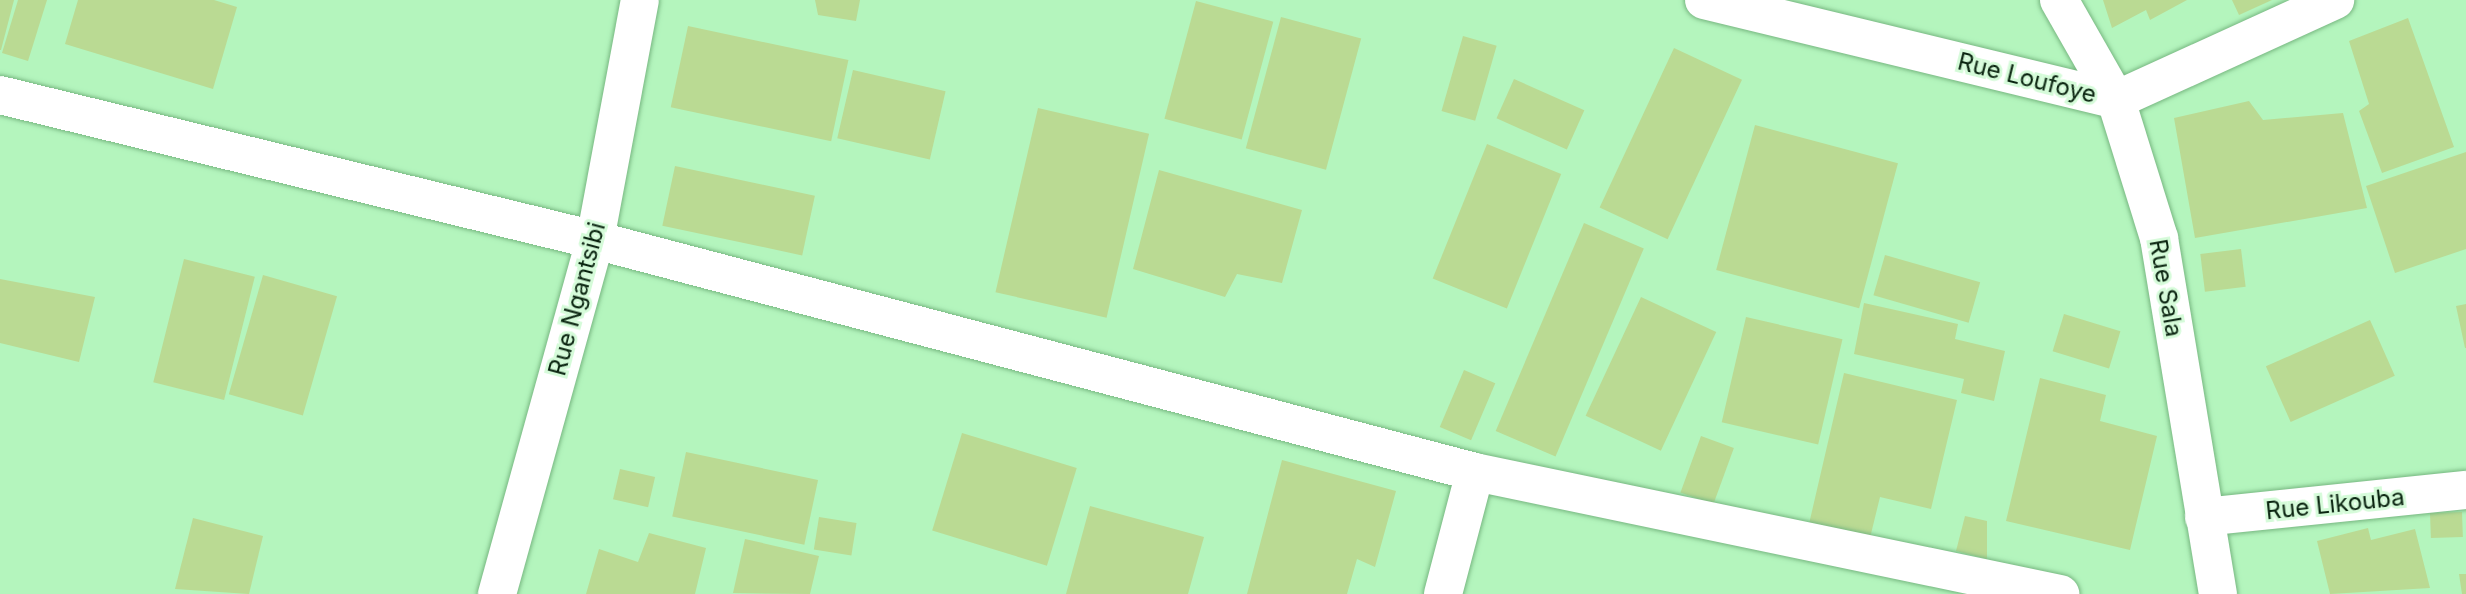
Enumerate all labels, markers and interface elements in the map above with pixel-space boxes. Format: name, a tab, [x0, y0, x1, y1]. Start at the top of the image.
street label: Rue Loufoye	[1955, 47, 2099, 109]
street label: Rue Ngantsibi	[543, 219, 611, 379]
street label: Rue Sala	[2143, 237, 2189, 339]
street label: Rue Likouba	[2264, 482, 2406, 526]

